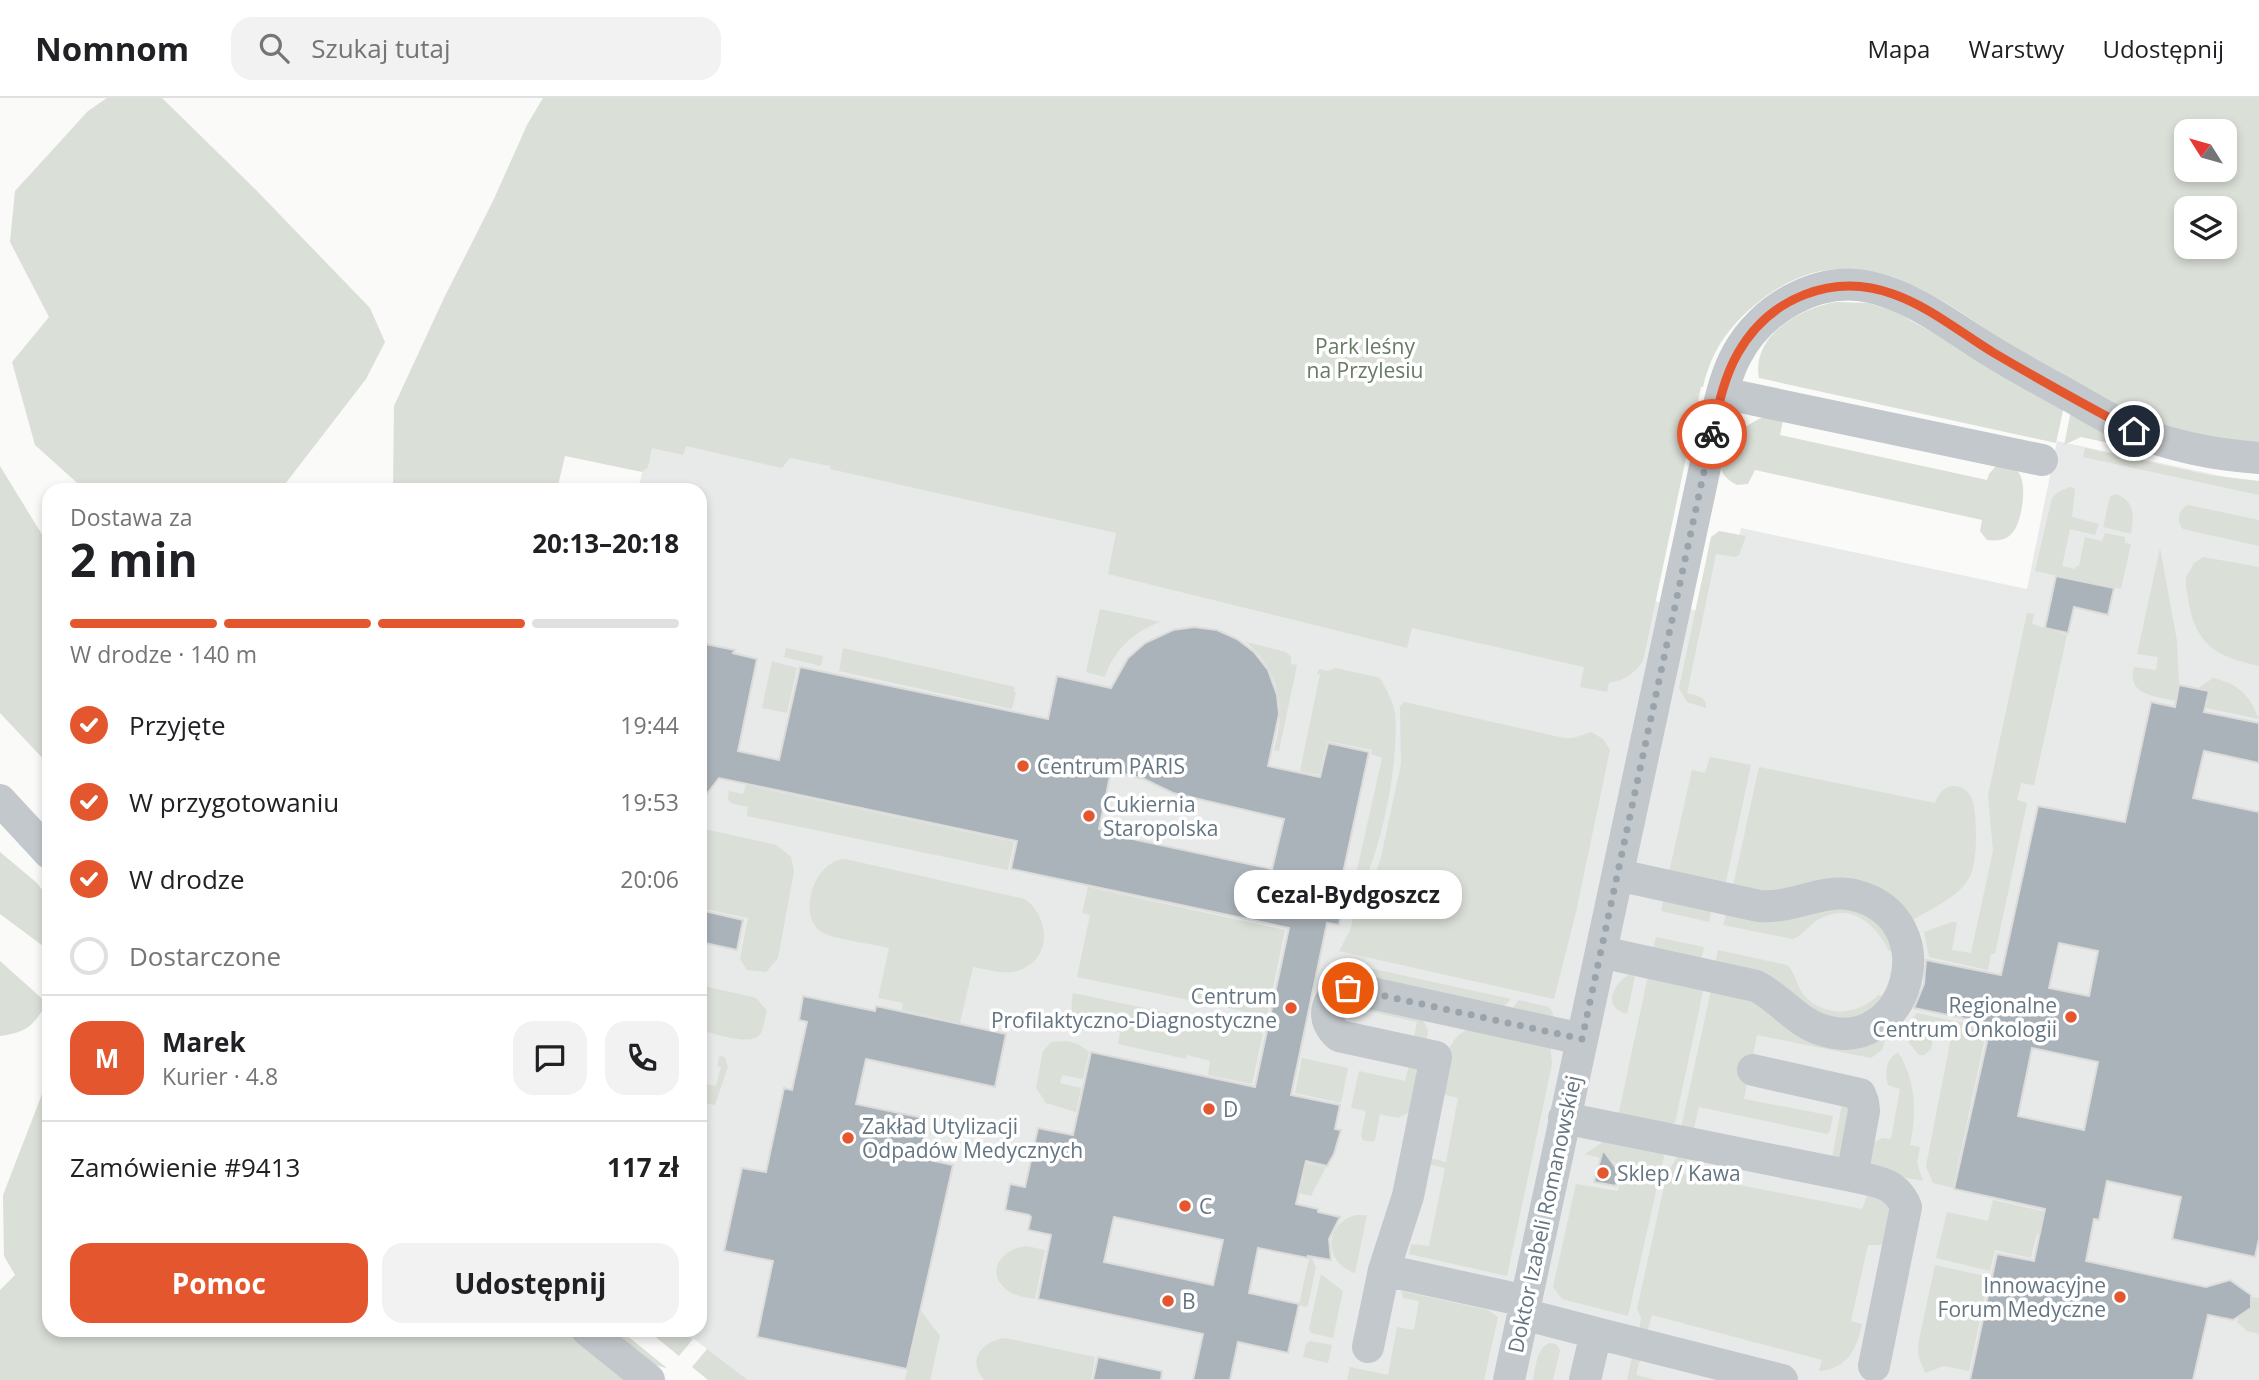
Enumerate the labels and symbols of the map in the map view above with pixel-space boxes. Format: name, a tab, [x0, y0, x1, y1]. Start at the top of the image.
north arrow	[2174, 119, 2236, 182]
park label: Park leśny na Przylesiu	[1307, 332, 1423, 384]
courier	[1677, 399, 1747, 469]
pin	[2104, 401, 2164, 461]
place label: Centrum PARIS	[1037, 752, 1185, 780]
marker: Centrum PARIS	[1015, 758, 1031, 774]
place label: Cukiernia Staropolska	[1103, 790, 1218, 842]
marker: Cukiernia Staropolska	[1081, 808, 1097, 824]
callout: Cezal-Bydgoszcz	[1234, 869, 1462, 918]
pin	[1318, 958, 1378, 1018]
place label: Centrum Profilaktyczno-Diagnostyczne	[991, 982, 1277, 1034]
place label: Regionalne Centrum Onkologii	[1872, 991, 2057, 1043]
marker: Centrum Profilaktyczno-Diagnostyczne	[1283, 1000, 1299, 1016]
marker: Regionalne Centrum Onkologii	[2063, 1009, 2079, 1025]
street label: Doktor Izabeli Romanowskiej	[1501, 1073, 1587, 1355]
place label: D	[1223, 1095, 1238, 1123]
marker: D	[1201, 1101, 1217, 1117]
place label: Zakład Utylizacji Odpadów Medycznych	[862, 1112, 1083, 1164]
marker: Zakład Utylizacji Odpadów Medycznych	[840, 1130, 856, 1146]
place label: Sklep / Kawa	[1617, 1159, 1741, 1187]
marker: Sklep / Kawa	[1595, 1165, 1611, 1181]
place label: C	[1199, 1192, 1212, 1220]
marker: C	[1177, 1198, 1193, 1214]
place label: Innowacyjne Forum Medyczne	[1938, 1271, 2106, 1323]
place label: B	[1182, 1287, 1196, 1315]
marker: Innowacyjne Forum Medyczne	[2112, 1289, 2128, 1305]
marker: B	[1160, 1293, 1176, 1309]

